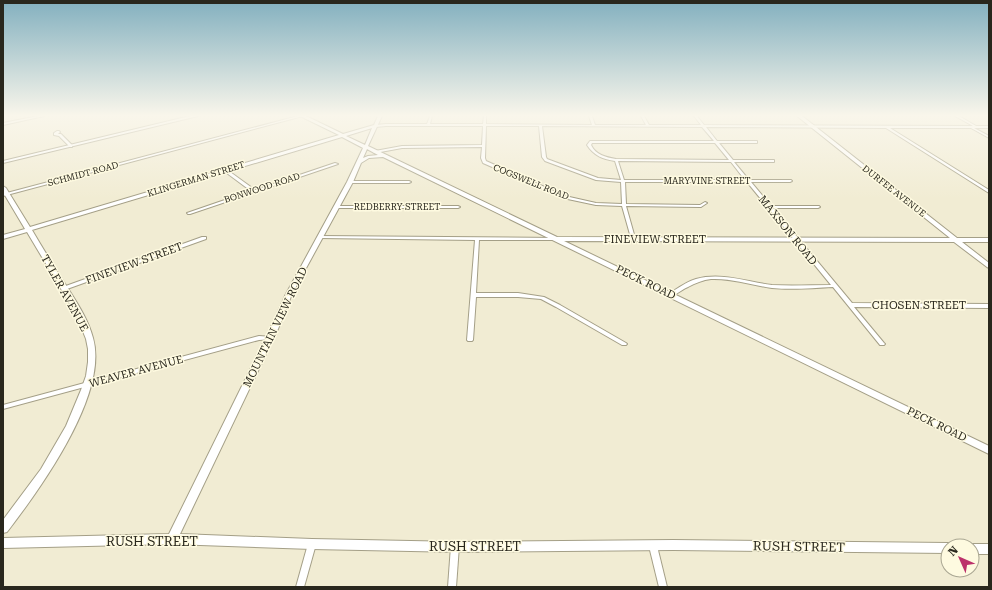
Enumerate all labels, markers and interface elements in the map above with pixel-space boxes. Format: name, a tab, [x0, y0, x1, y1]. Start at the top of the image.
street label: KLINGERMAN STREET	[146, 159, 246, 199]
street label: SCHMIDT ROAD	[46, 160, 120, 188]
street label: COGSWELL ROAD	[492, 162, 570, 202]
street label: DURFEE AVENUE	[860, 163, 928, 219]
street label: BONWOOD ROAD	[223, 171, 301, 205]
street label: MARYVINE STREET	[663, 176, 751, 186]
street label: MAXSON ROAD	[756, 193, 820, 268]
street label: REDBERRY STREET	[354, 202, 440, 212]
street label: FINEVIEW STREET	[604, 233, 706, 246]
street label: FINEVIEW STREET	[84, 240, 184, 287]
street label: TYLER AVENUE	[38, 253, 91, 334]
street label: PECK ROAD	[614, 262, 678, 303]
street label: MOUNTAIN VIEW ROAD	[241, 265, 310, 390]
street label: CHOSEN STREET	[872, 299, 966, 312]
street label: WEAVER AVENUE	[88, 353, 185, 390]
street label: PECK ROAD	[905, 404, 969, 445]
street label: RUSH STREET	[106, 534, 198, 549]
street label: RUSH STREET	[753, 538, 845, 555]
north arrow	[940, 538, 980, 578]
street label: RUSH STREET	[429, 539, 521, 554]
text: N	[946, 543, 961, 559]

